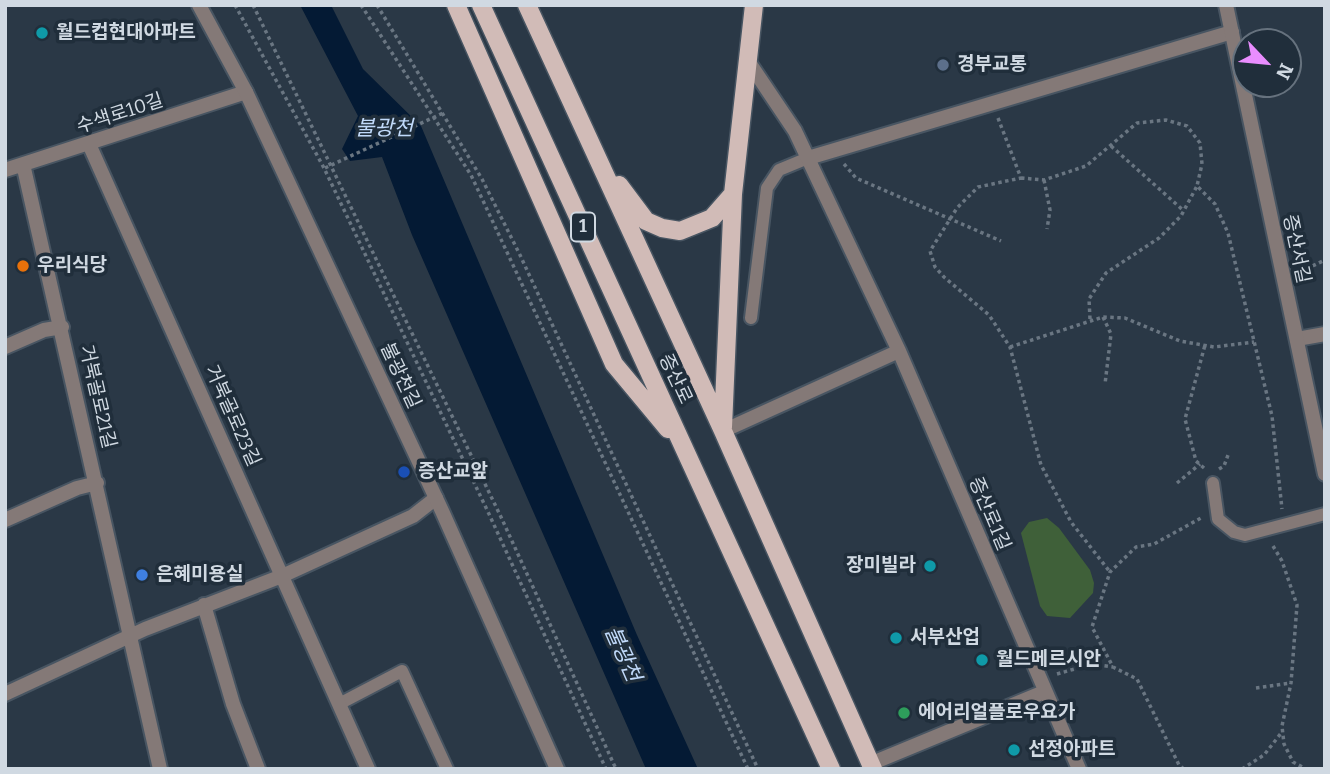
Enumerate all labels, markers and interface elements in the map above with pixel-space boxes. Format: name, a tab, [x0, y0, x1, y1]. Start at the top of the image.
place label: 월드컵현대아파트	[56, 22, 196, 44]
marker: 월드컵현대아파트	[34, 25, 50, 41]
north arrow	[1232, 28, 1302, 98]
place label: 경부교통	[957, 54, 1027, 76]
marker: 경부교통	[935, 57, 951, 73]
text: N	[1271, 60, 1298, 83]
street label: 수색로10길	[74, 89, 166, 139]
water label: 불광천	[355, 116, 413, 142]
road number: 1	[571, 212, 595, 242]
street label: 증산서길	[1278, 212, 1314, 286]
place label: 우리식당	[37, 255, 107, 277]
marker: 우리식당	[15, 258, 31, 274]
street label: 불광천길	[375, 339, 425, 413]
street label: 거북골로21길	[74, 343, 120, 451]
street label: 증산로	[654, 350, 696, 408]
street label: 거북골로23길	[200, 362, 264, 470]
place label: 증산교앞	[418, 461, 488, 483]
marker: 증산교앞	[396, 464, 412, 480]
street label: 증산로1길	[963, 474, 1015, 554]
place label: 장미빌라	[846, 555, 916, 577]
marker: 장미빌라	[922, 558, 938, 574]
place label: 은혜미용실	[156, 564, 243, 586]
marker: 은혜미용실	[134, 567, 150, 583]
water label: 불광천	[599, 622, 645, 686]
place label: 서부산업	[910, 627, 980, 649]
marker: 서부산업	[888, 630, 904, 646]
place label: 월드메르시안	[996, 649, 1101, 671]
marker: 월드메르시안	[974, 652, 990, 668]
place label: 에어리얼플로우요가	[918, 702, 1075, 724]
marker: 에어리얼플로우요가	[896, 705, 912, 721]
place label: 선정아파트	[1028, 739, 1115, 761]
marker: 선정아파트	[1006, 742, 1022, 758]

